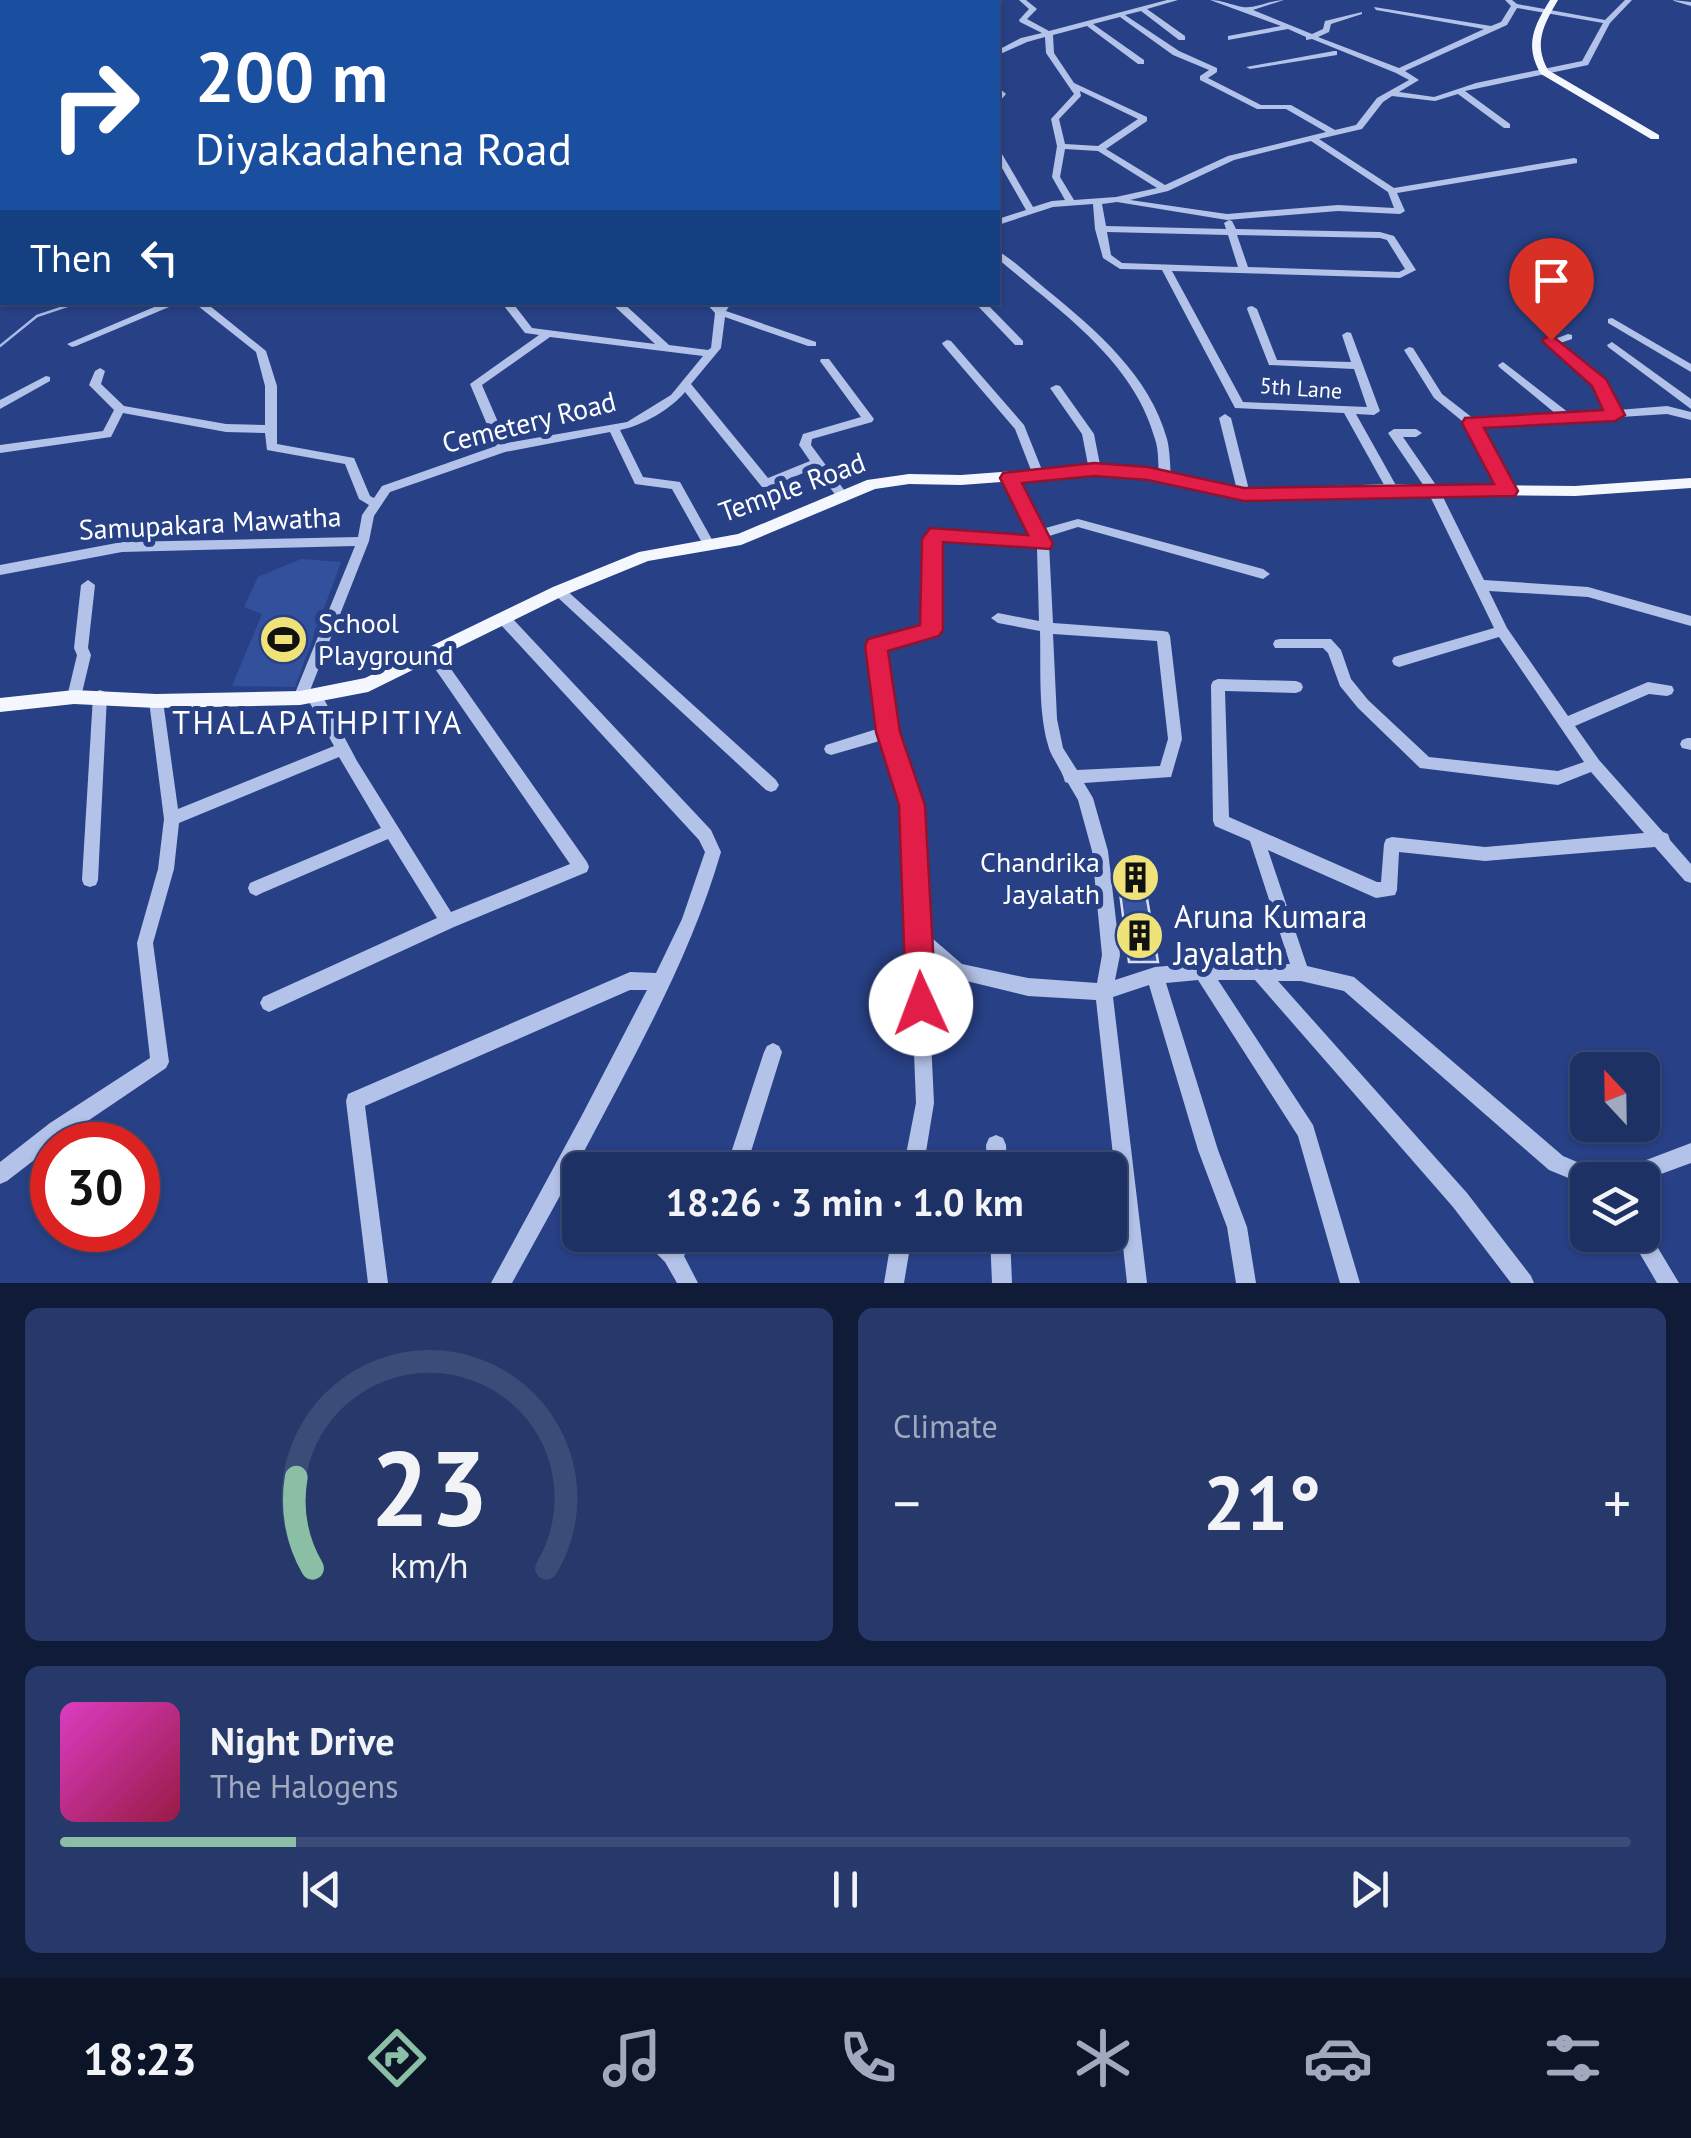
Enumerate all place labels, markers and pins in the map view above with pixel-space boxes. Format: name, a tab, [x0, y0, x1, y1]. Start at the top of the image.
pin	[1509, 238, 1594, 341]
place label: School Playground	[318, 604, 454, 673]
sports icon: School Playground	[257, 613, 309, 665]
place label: Chandrika Jayalath	[980, 843, 1100, 912]
building icon: Chandrika Jayalath	[1109, 852, 1161, 904]
place label: Aruna Kumara Jayalath	[1172, 895, 1367, 974]
building icon: Aruna Kumara Jayalath	[1113, 909, 1165, 961]

